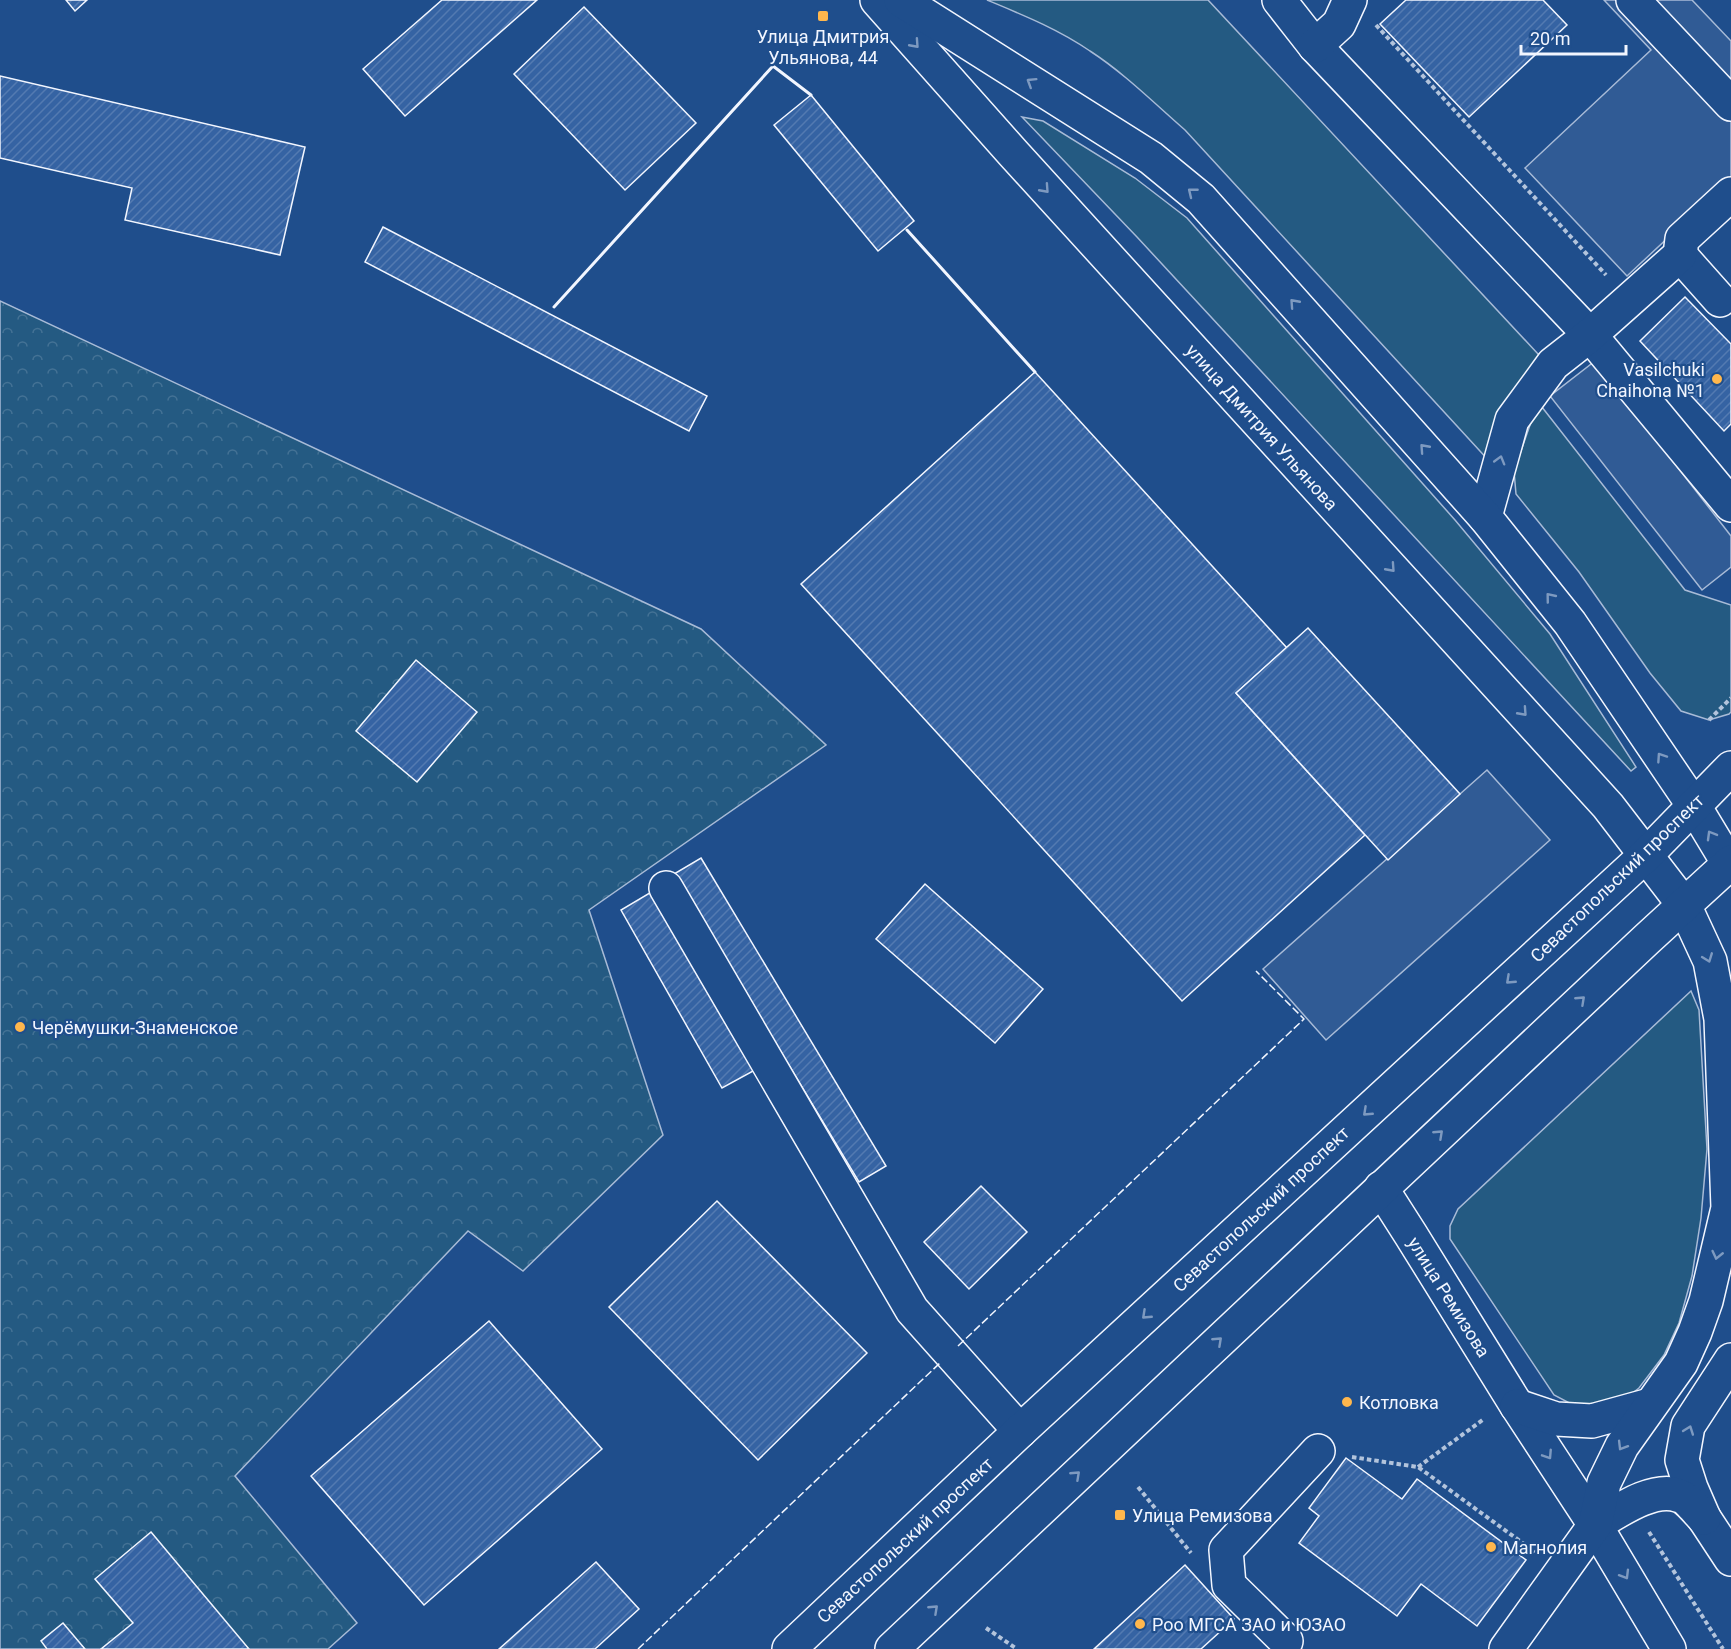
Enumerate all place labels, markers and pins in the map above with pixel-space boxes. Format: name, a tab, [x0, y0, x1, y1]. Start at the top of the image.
marker: Улица Дмитрия Ульянова, 44	[816, 9, 830, 23]
place label: Улица Дмитрия Ульянова, 44	[757, 26, 889, 68]
place label: Vasilchuki Chaihona №1	[1596, 359, 1705, 401]
marker: Vasilchuki Chaihona №1	[1710, 372, 1724, 386]
place label: Черёмушки-Знаменское	[32, 1017, 238, 1038]
marker: Черёмушки-Знаменское	[13, 1020, 27, 1034]
place label: Котловка	[1359, 1392, 1439, 1413]
marker: Котловка	[1340, 1395, 1354, 1409]
place label: Улица Ремизова	[1132, 1505, 1272, 1526]
marker: Улица Ремизова	[1113, 1508, 1127, 1522]
place label: Магнолия	[1503, 1537, 1587, 1558]
marker: Магнолия	[1484, 1540, 1498, 1554]
place label: Роо МГСА ЗАО и ЮЗАО	[1152, 1614, 1346, 1635]
marker: Роо МГСА ЗАО и ЮЗАО	[1133, 1617, 1147, 1631]

